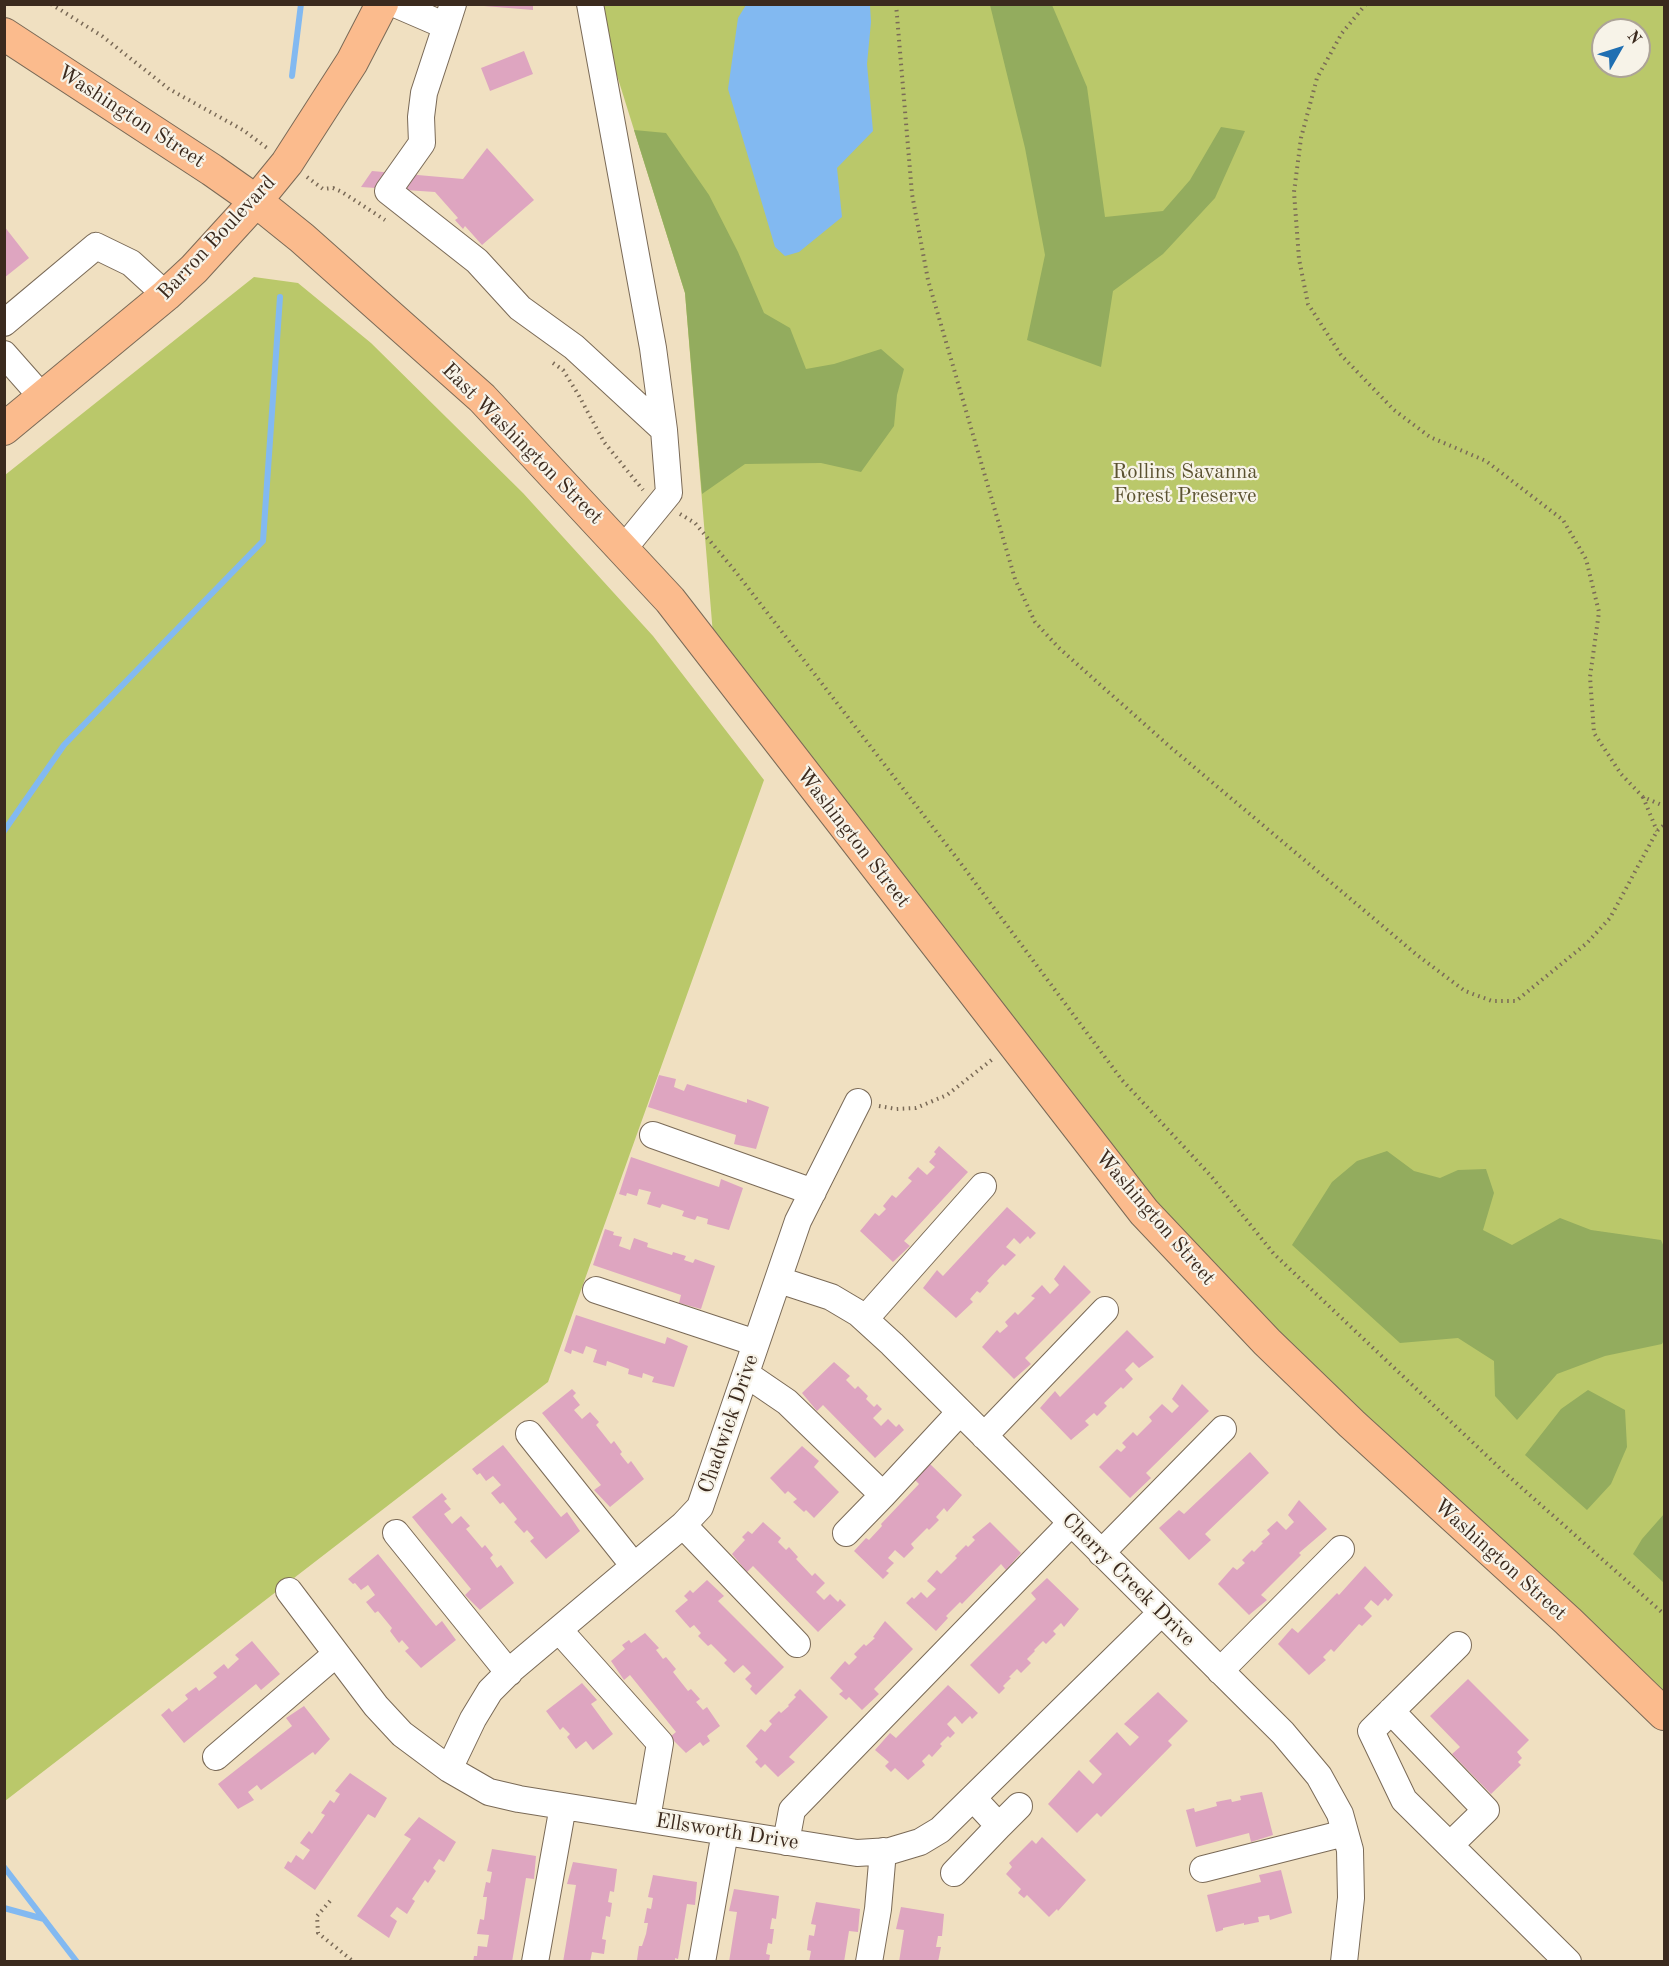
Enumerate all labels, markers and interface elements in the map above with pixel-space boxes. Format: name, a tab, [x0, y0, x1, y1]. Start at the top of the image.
north arrow	[1591, 18, 1651, 78]
text: N	[1623, 28, 1643, 48]
street label: Washington Street	[53, 60, 209, 174]
street label: Barron Boulevard	[153, 170, 281, 306]
street label: East Washington Street	[436, 358, 608, 530]
park label: Rollins Savanna Forest Preserve	[1112, 459, 1258, 509]
street label: Washington Street	[791, 763, 915, 913]
street label: Washington Street	[1090, 1145, 1220, 1291]
street label: Chadwick Drive	[693, 1351, 765, 1497]
street label: Washington Street	[1428, 1494, 1572, 1626]
street label: Cherry Creek Drive	[1056, 1508, 1200, 1652]
street label: Ellsworth Drive	[654, 1808, 800, 1856]

